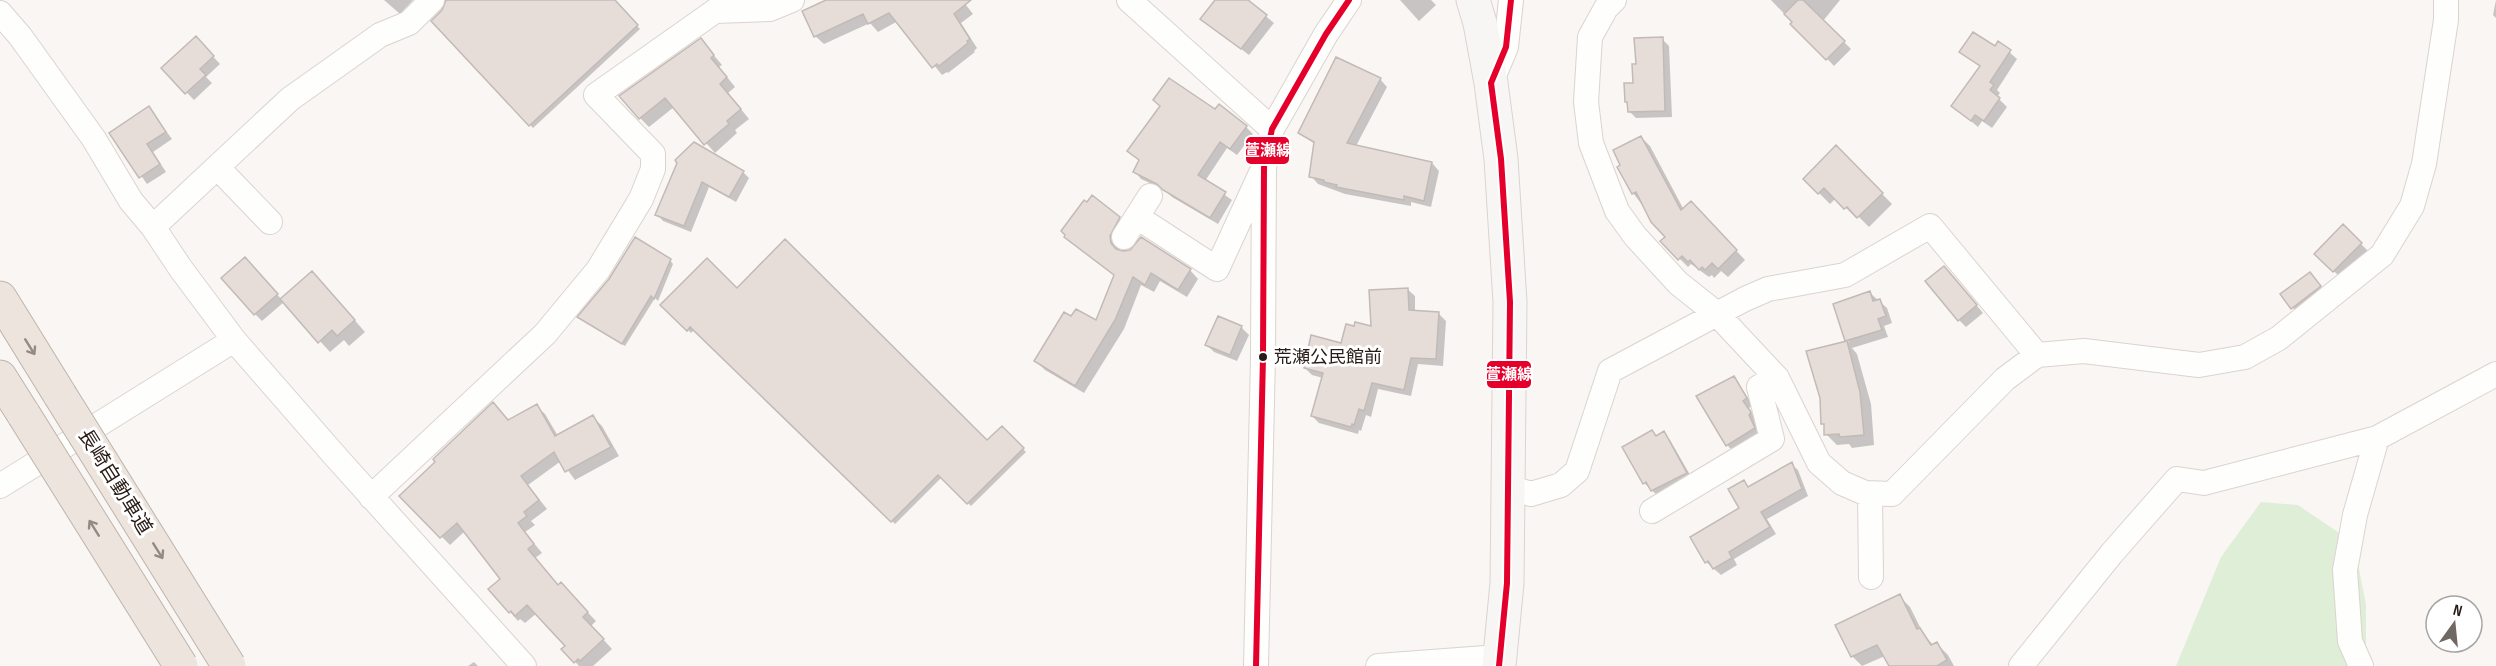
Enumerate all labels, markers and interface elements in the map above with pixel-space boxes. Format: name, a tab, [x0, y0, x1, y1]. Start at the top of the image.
line badge: 萱瀬線	[1245, 136, 1290, 165]
text: 萱瀬線	[1244, 142, 1292, 161]
one-way arrow	[24, 338, 37, 355]
place label: 荒瀬公民館前	[1274, 347, 1382, 368]
marker: 荒瀬公民館前	[1257, 351, 1269, 363]
line badge: 萱瀬線	[1486, 360, 1532, 389]
text: 萱瀬線	[1485, 366, 1533, 385]
street label: 長崎自動車道	[73, 425, 157, 539]
one-way arrow	[87, 520, 99, 537]
one-way arrow	[153, 542, 165, 559]
north arrow	[2424, 594, 2484, 654]
text: N	[2451, 601, 2464, 621]

